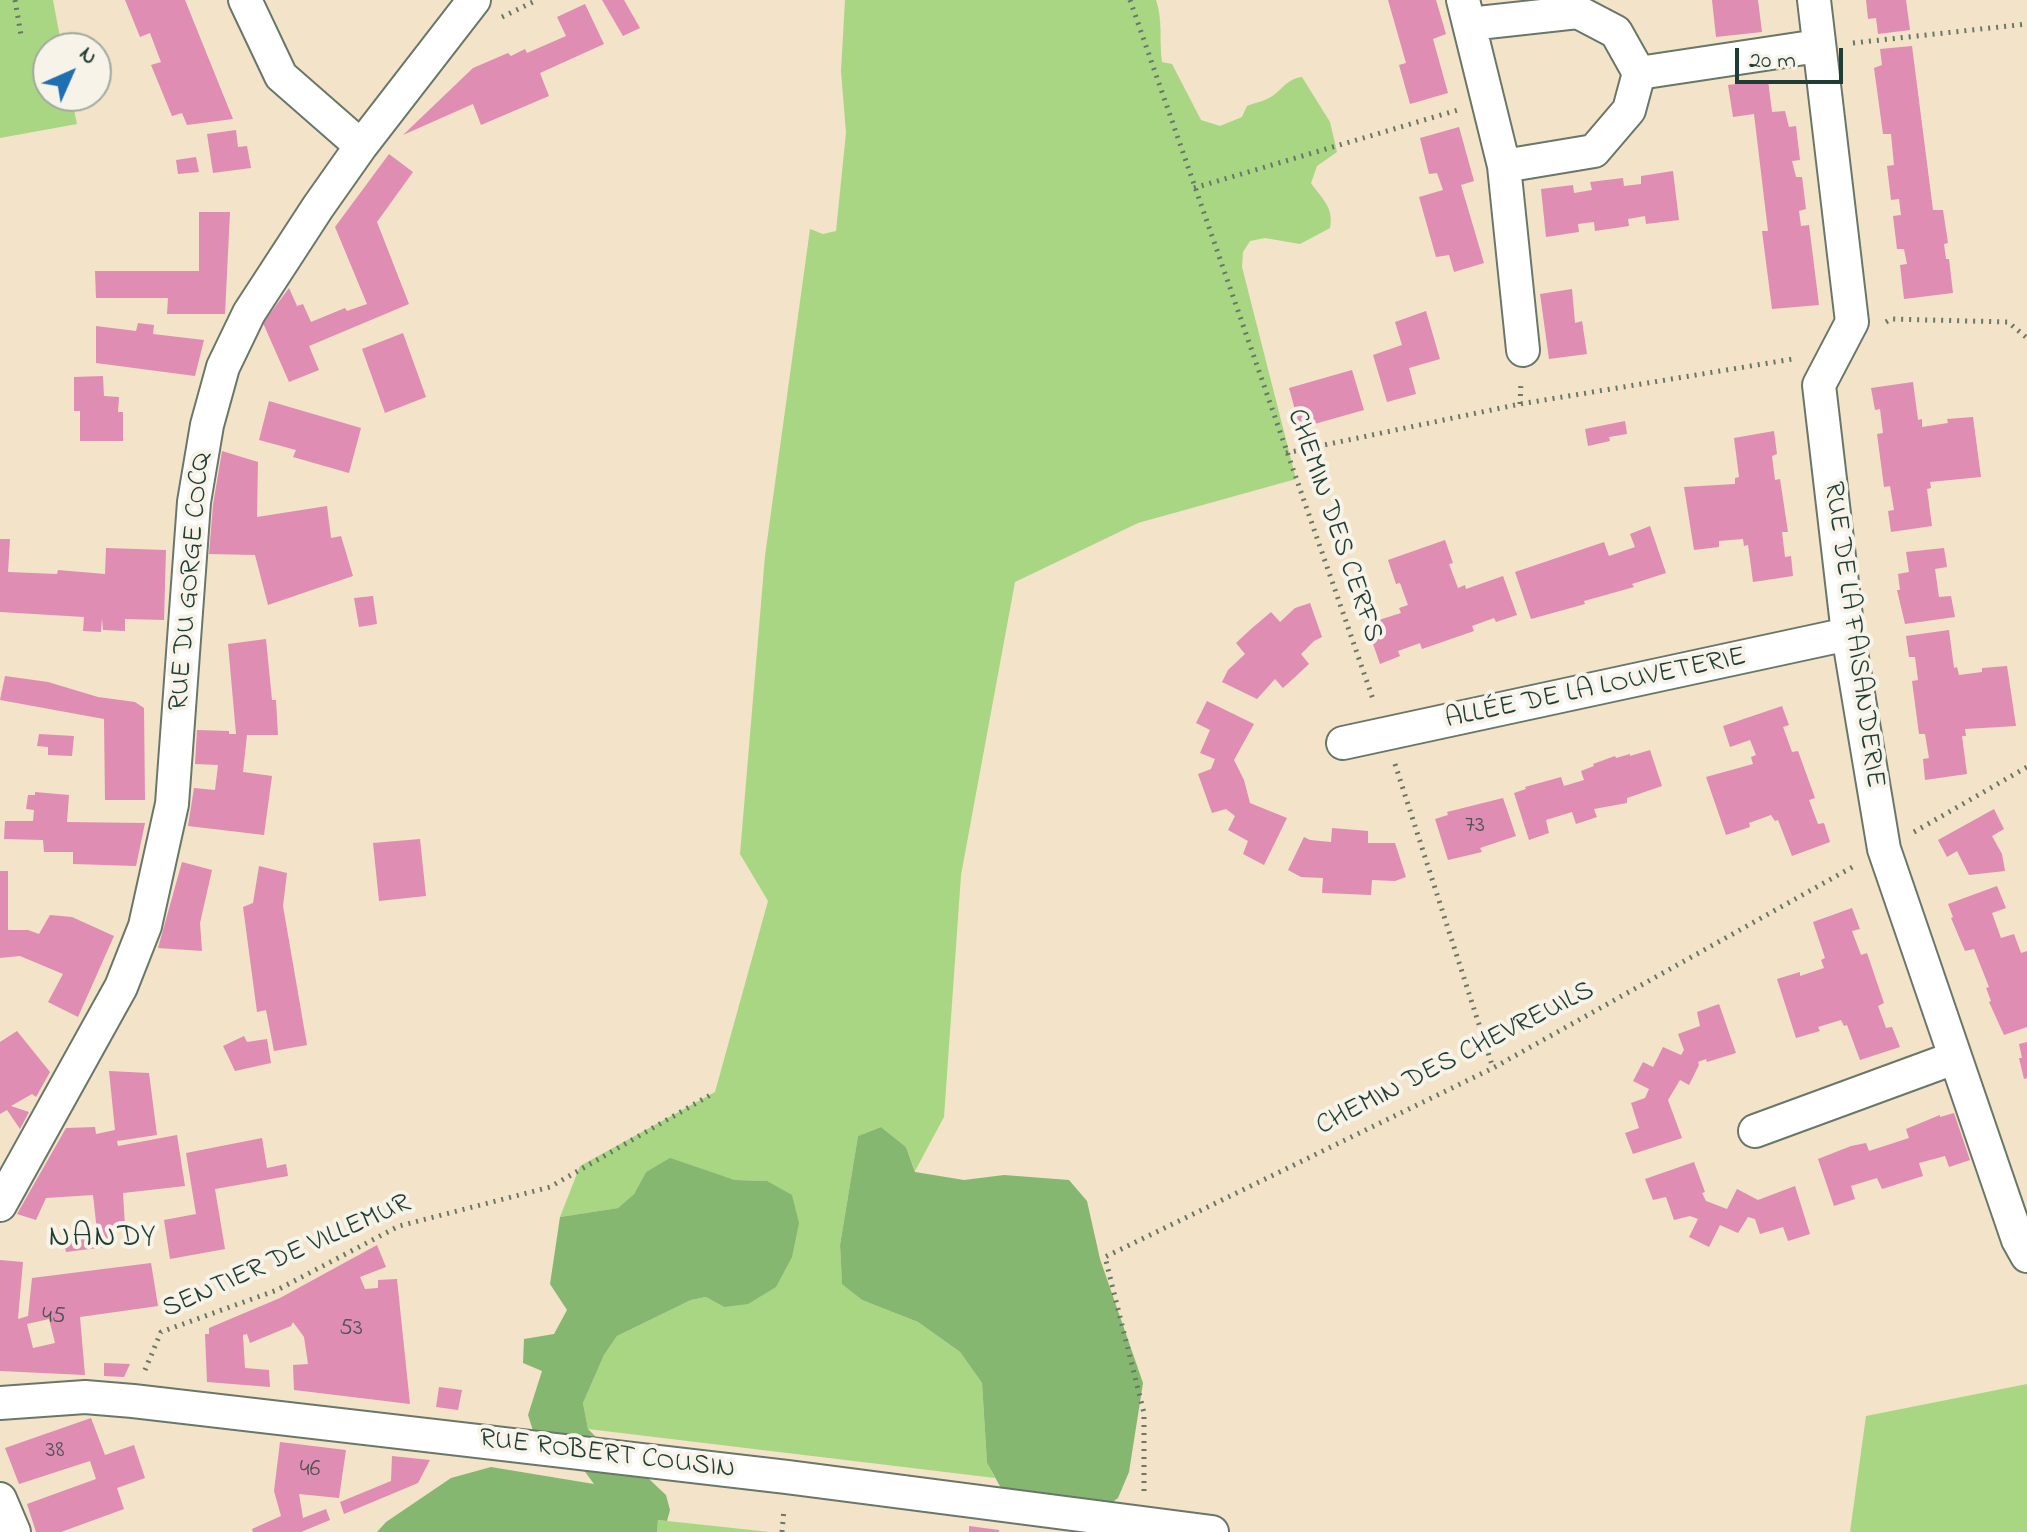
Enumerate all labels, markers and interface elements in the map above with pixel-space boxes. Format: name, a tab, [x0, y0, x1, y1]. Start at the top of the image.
north arrow	[32, 32, 112, 112]
scale bar	[1739, 32, 1847, 82]
text: N	[71, 40, 104, 73]
text: 20 m	[1749, 44, 1796, 79]
street label: CHEMIN DES CERFS	[1277, 405, 1389, 647]
street label: RUE DU GORGE COCQ	[164, 452, 220, 712]
street label: RUE DE LA FAISANDERIE	[1814, 480, 1890, 790]
street label: ALLÉE DE LA LOUVETERIE	[1443, 642, 1749, 738]
house number: 73	[1465, 813, 1485, 841]
street label: CHEMIN DES CHEVREUILS	[1311, 975, 1601, 1145]
street label: SENTIER DE VILLEMUR	[158, 1188, 416, 1328]
district label: NANDY	[49, 1221, 157, 1259]
house number: 45	[42, 1304, 66, 1332]
house number: 53	[339, 1316, 363, 1344]
street label: RUE ROBERT COUSIN	[477, 1424, 737, 1488]
house number: 38	[46, 1438, 64, 1466]
house number: 46	[300, 1457, 320, 1485]

